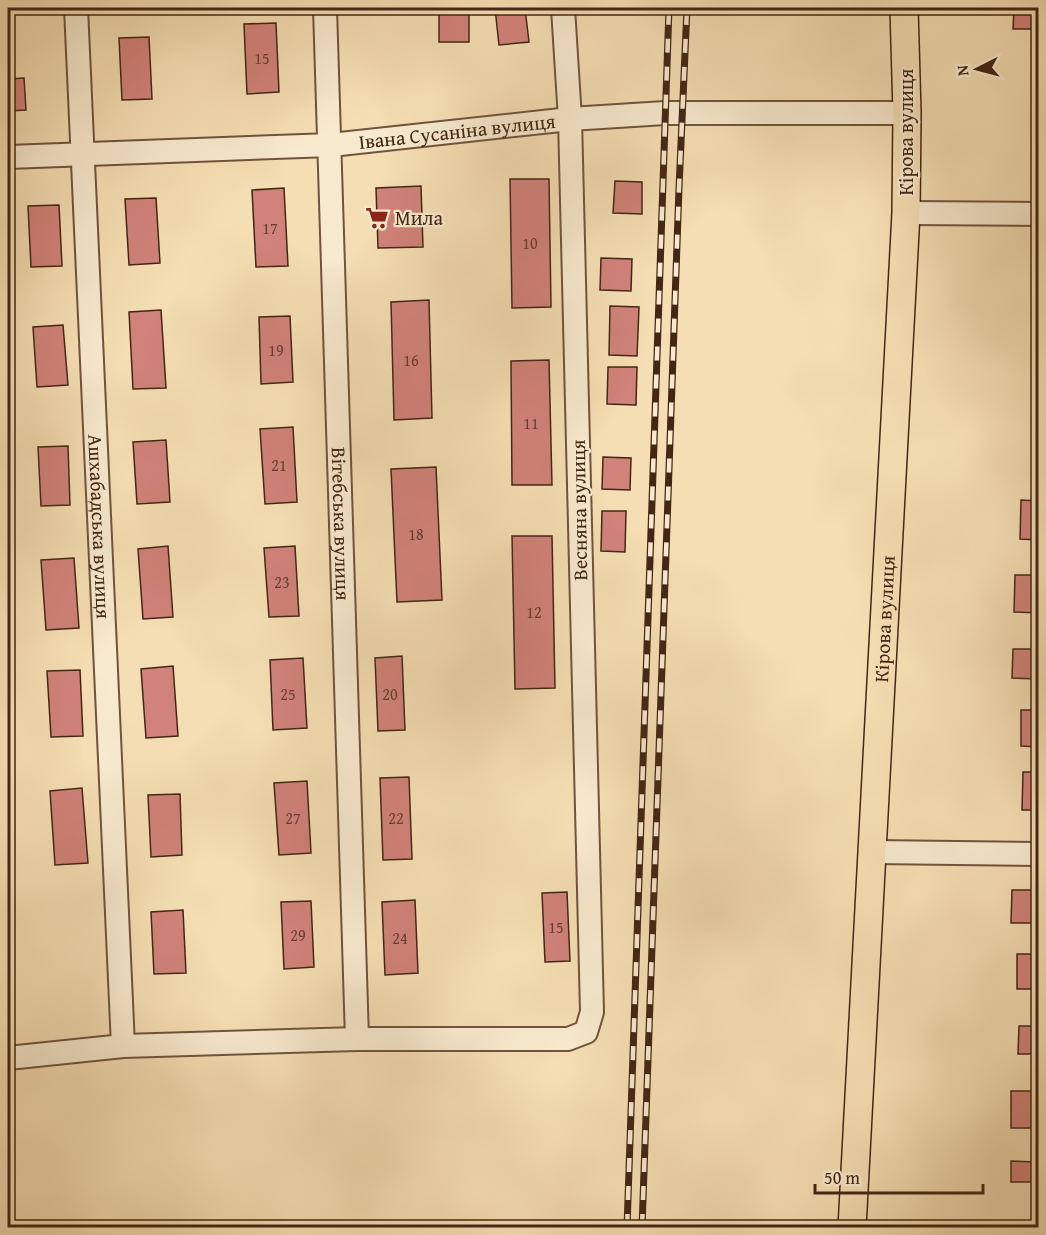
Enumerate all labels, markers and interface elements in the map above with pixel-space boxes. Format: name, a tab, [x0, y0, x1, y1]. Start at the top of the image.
north arrow	[947, 39, 1007, 99]
house number: 15	[254, 46, 270, 70]
text: N	[950, 64, 975, 77]
street label: Кірова вулиця	[891, 69, 920, 195]
street label: Івана Сусаніна вулиця	[357, 106, 557, 156]
place label: Мила	[395, 203, 444, 232]
supermarket icon: Мила	[364, 205, 390, 231]
house number: 17	[262, 216, 278, 240]
house number: 10	[522, 231, 538, 255]
house number: 19	[268, 338, 284, 362]
house number: 16	[403, 348, 419, 372]
house number: 11	[523, 411, 539, 435]
street label: Ашхабадська вулиця	[81, 433, 119, 619]
street label: Весняна вулиця	[563, 439, 594, 581]
street label: Вітебська вулиця	[325, 447, 358, 601]
house number: 21	[271, 453, 287, 477]
house number: 18	[408, 522, 424, 546]
street label: Кірова вулиця	[866, 555, 902, 683]
house number: 23	[274, 570, 290, 594]
house number: 12	[526, 600, 542, 624]
house number: 25	[280, 682, 296, 706]
house number: 20	[382, 682, 398, 706]
house number: 27	[285, 806, 301, 830]
house number: 22	[388, 806, 404, 830]
house number: 15	[548, 915, 564, 939]
house number: 29	[290, 923, 306, 947]
house number: 24	[392, 926, 408, 950]
scale bar	[815, 1157, 983, 1195]
text: 50 m	[824, 1164, 860, 1191]

